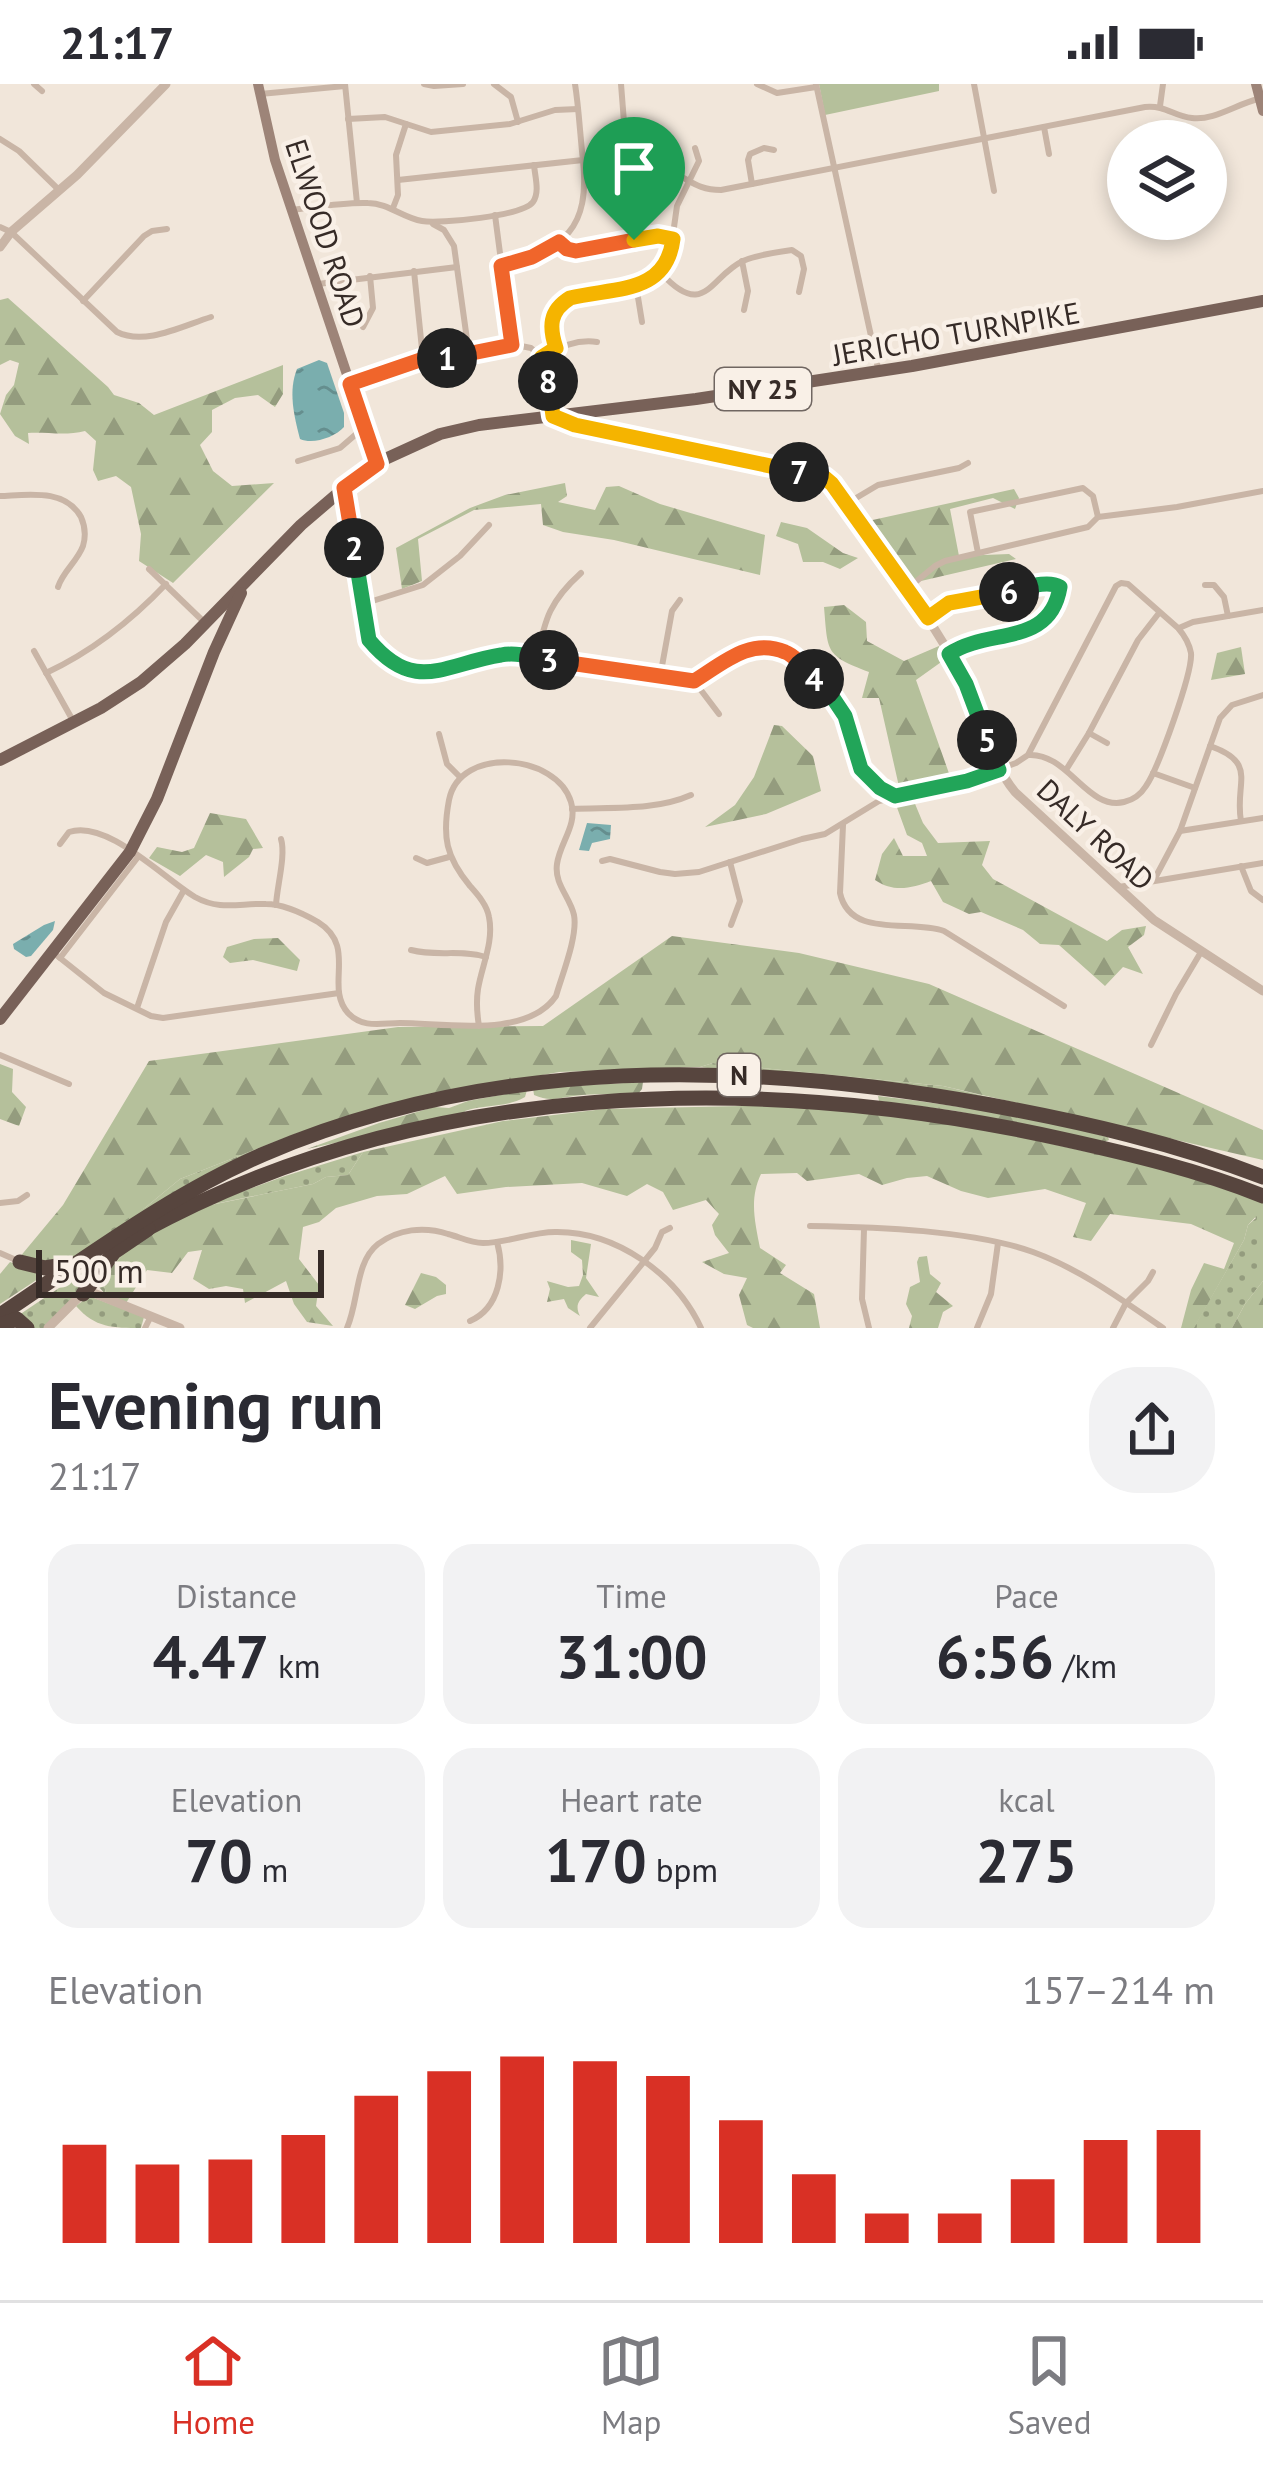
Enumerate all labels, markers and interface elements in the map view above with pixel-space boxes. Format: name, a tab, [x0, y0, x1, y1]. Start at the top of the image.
text: 21:17	[60, 13, 174, 71]
pin	[583, 117, 685, 240]
map controls	[1107, 120, 1227, 240]
button: layers	[1107, 120, 1227, 240]
street label: ELWOOD ROAD	[277, 134, 375, 332]
icon: arrive	[601, 135, 667, 201]
street label: JERICHO TURNPIKE	[827, 292, 1083, 374]
pin: 1	[417, 328, 477, 388]
text: 1	[438, 336, 456, 379]
pin: 8	[518, 351, 578, 411]
text: 8	[539, 359, 557, 402]
road number: NY 25	[715, 368, 811, 410]
pin: 7	[769, 442, 829, 502]
text: 7	[790, 450, 808, 493]
pin: 2	[324, 518, 384, 578]
text: 2	[345, 526, 363, 569]
pin: 6	[979, 562, 1039, 622]
text: 6	[1000, 570, 1018, 613]
pin: 3	[519, 630, 579, 690]
text: 3	[540, 638, 558, 681]
pin: 4	[784, 649, 844, 709]
text: 4	[805, 657, 823, 700]
pin: 5	[957, 710, 1017, 770]
text: 5	[978, 718, 996, 761]
street label: DALY ROAD	[1029, 770, 1163, 898]
road number: N	[718, 1054, 760, 1096]
scale bar	[36, 1244, 324, 1297]
text: 500 m	[54, 1249, 144, 1292]
text: Evening run	[48, 1362, 383, 1447]
button: share	[1089, 1367, 1215, 1493]
text: 21:17	[48, 1450, 142, 1501]
text: Distance	[176, 1574, 297, 1617]
text: Time	[596, 1574, 667, 1617]
text: Pace	[994, 1574, 1059, 1617]
text: 4.47	[152, 1617, 269, 1695]
text: 31:00	[555, 1617, 708, 1695]
text: 6:56	[936, 1617, 1054, 1695]
text: km	[269, 1644, 321, 1687]
text: /km	[1054, 1644, 1117, 1687]
text: Elevation	[171, 1778, 302, 1821]
text: Heart rate	[560, 1778, 703, 1821]
text: kcal	[998, 1778, 1055, 1821]
text: 70	[185, 1821, 253, 1899]
text: 170	[545, 1821, 647, 1899]
text: 275	[975, 1821, 1078, 1899]
text: m	[253, 1848, 288, 1891]
text: bpm	[647, 1848, 718, 1891]
text: Elevation	[48, 1964, 203, 2015]
text: 157–214 m	[1022, 1964, 1215, 2015]
tab: Home	[172, 2328, 255, 2443]
tab: Map	[598, 2328, 664, 2443]
tab: Saved	[1007, 2328, 1091, 2443]

